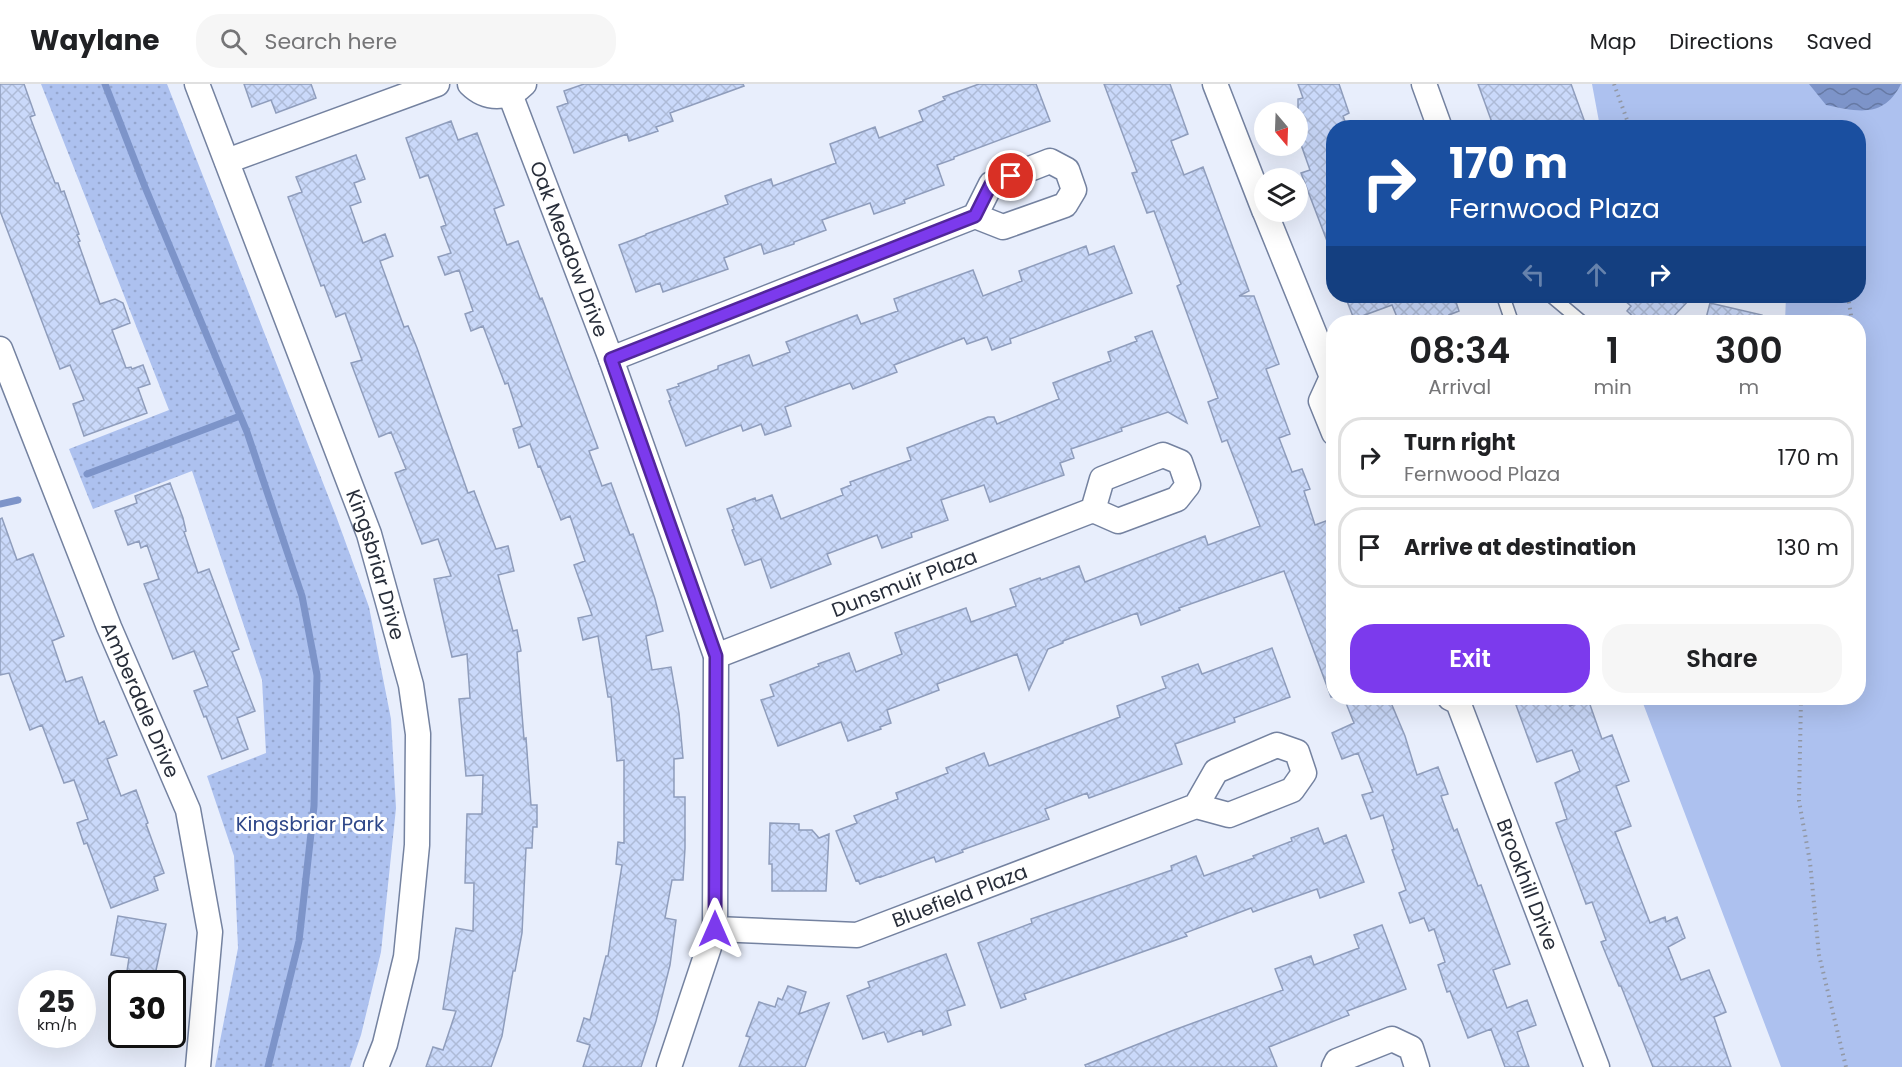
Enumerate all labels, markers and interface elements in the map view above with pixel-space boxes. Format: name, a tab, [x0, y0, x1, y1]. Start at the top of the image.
search box	[196, 14, 616, 68]
text: Waylane	[30, 21, 160, 60]
icon: search	[217, 25, 250, 58]
text: Search here	[265, 26, 397, 57]
text: Map	[1590, 27, 1636, 56]
text: Directions	[1669, 27, 1773, 56]
text: Saved	[1806, 27, 1872, 56]
north arrow	[1254, 102, 1308, 156]
map controls	[1254, 102, 1308, 222]
text: 170 m	[1449, 134, 1568, 193]
icon: right	[1350, 144, 1428, 222]
pin	[985, 150, 1036, 201]
street label: Oak Meadow Drive	[523, 157, 615, 341]
icon: arrive	[994, 159, 1027, 192]
button: layers	[1254, 168, 1308, 222]
text: Fernwood Plaza	[1449, 190, 1660, 227]
icon: left	[1517, 258, 1550, 291]
icon: ahead	[1580, 258, 1613, 291]
icon: right	[1643, 258, 1676, 291]
text: 08:34	[1409, 325, 1510, 376]
text: 1	[1606, 325, 1619, 376]
text: 300	[1715, 325, 1783, 376]
text: Arrival	[1428, 373, 1491, 401]
text: min	[1593, 373, 1632, 401]
text: m	[1739, 373, 1759, 401]
text: Turn right	[1404, 427, 1515, 458]
icon: right	[1353, 441, 1386, 474]
text: 170 m	[1778, 442, 1839, 473]
text: Fernwood Plaza	[1404, 460, 1560, 488]
street label: Kingsbriar Drive	[339, 485, 412, 643]
icon: arrive	[1353, 531, 1386, 564]
text: Arrive at destination	[1404, 532, 1636, 563]
text: 130 m	[1777, 532, 1839, 563]
street label: Dunsmuir Plaza	[827, 542, 981, 624]
street label: Amberdale Drive	[94, 617, 186, 782]
button: Exit	[1350, 624, 1590, 693]
button: Share	[1602, 624, 1842, 693]
park label: Kingsbriar Park	[236, 810, 385, 838]
street label: Brookhill Drive	[1490, 814, 1565, 954]
street label: Bluefield Plaza	[888, 857, 1031, 934]
position arrow	[683, 897, 747, 961]
speed limit sign: 30	[108, 970, 186, 1048]
text: 25	[39, 980, 75, 1023]
text: km/h	[37, 1014, 77, 1035]

